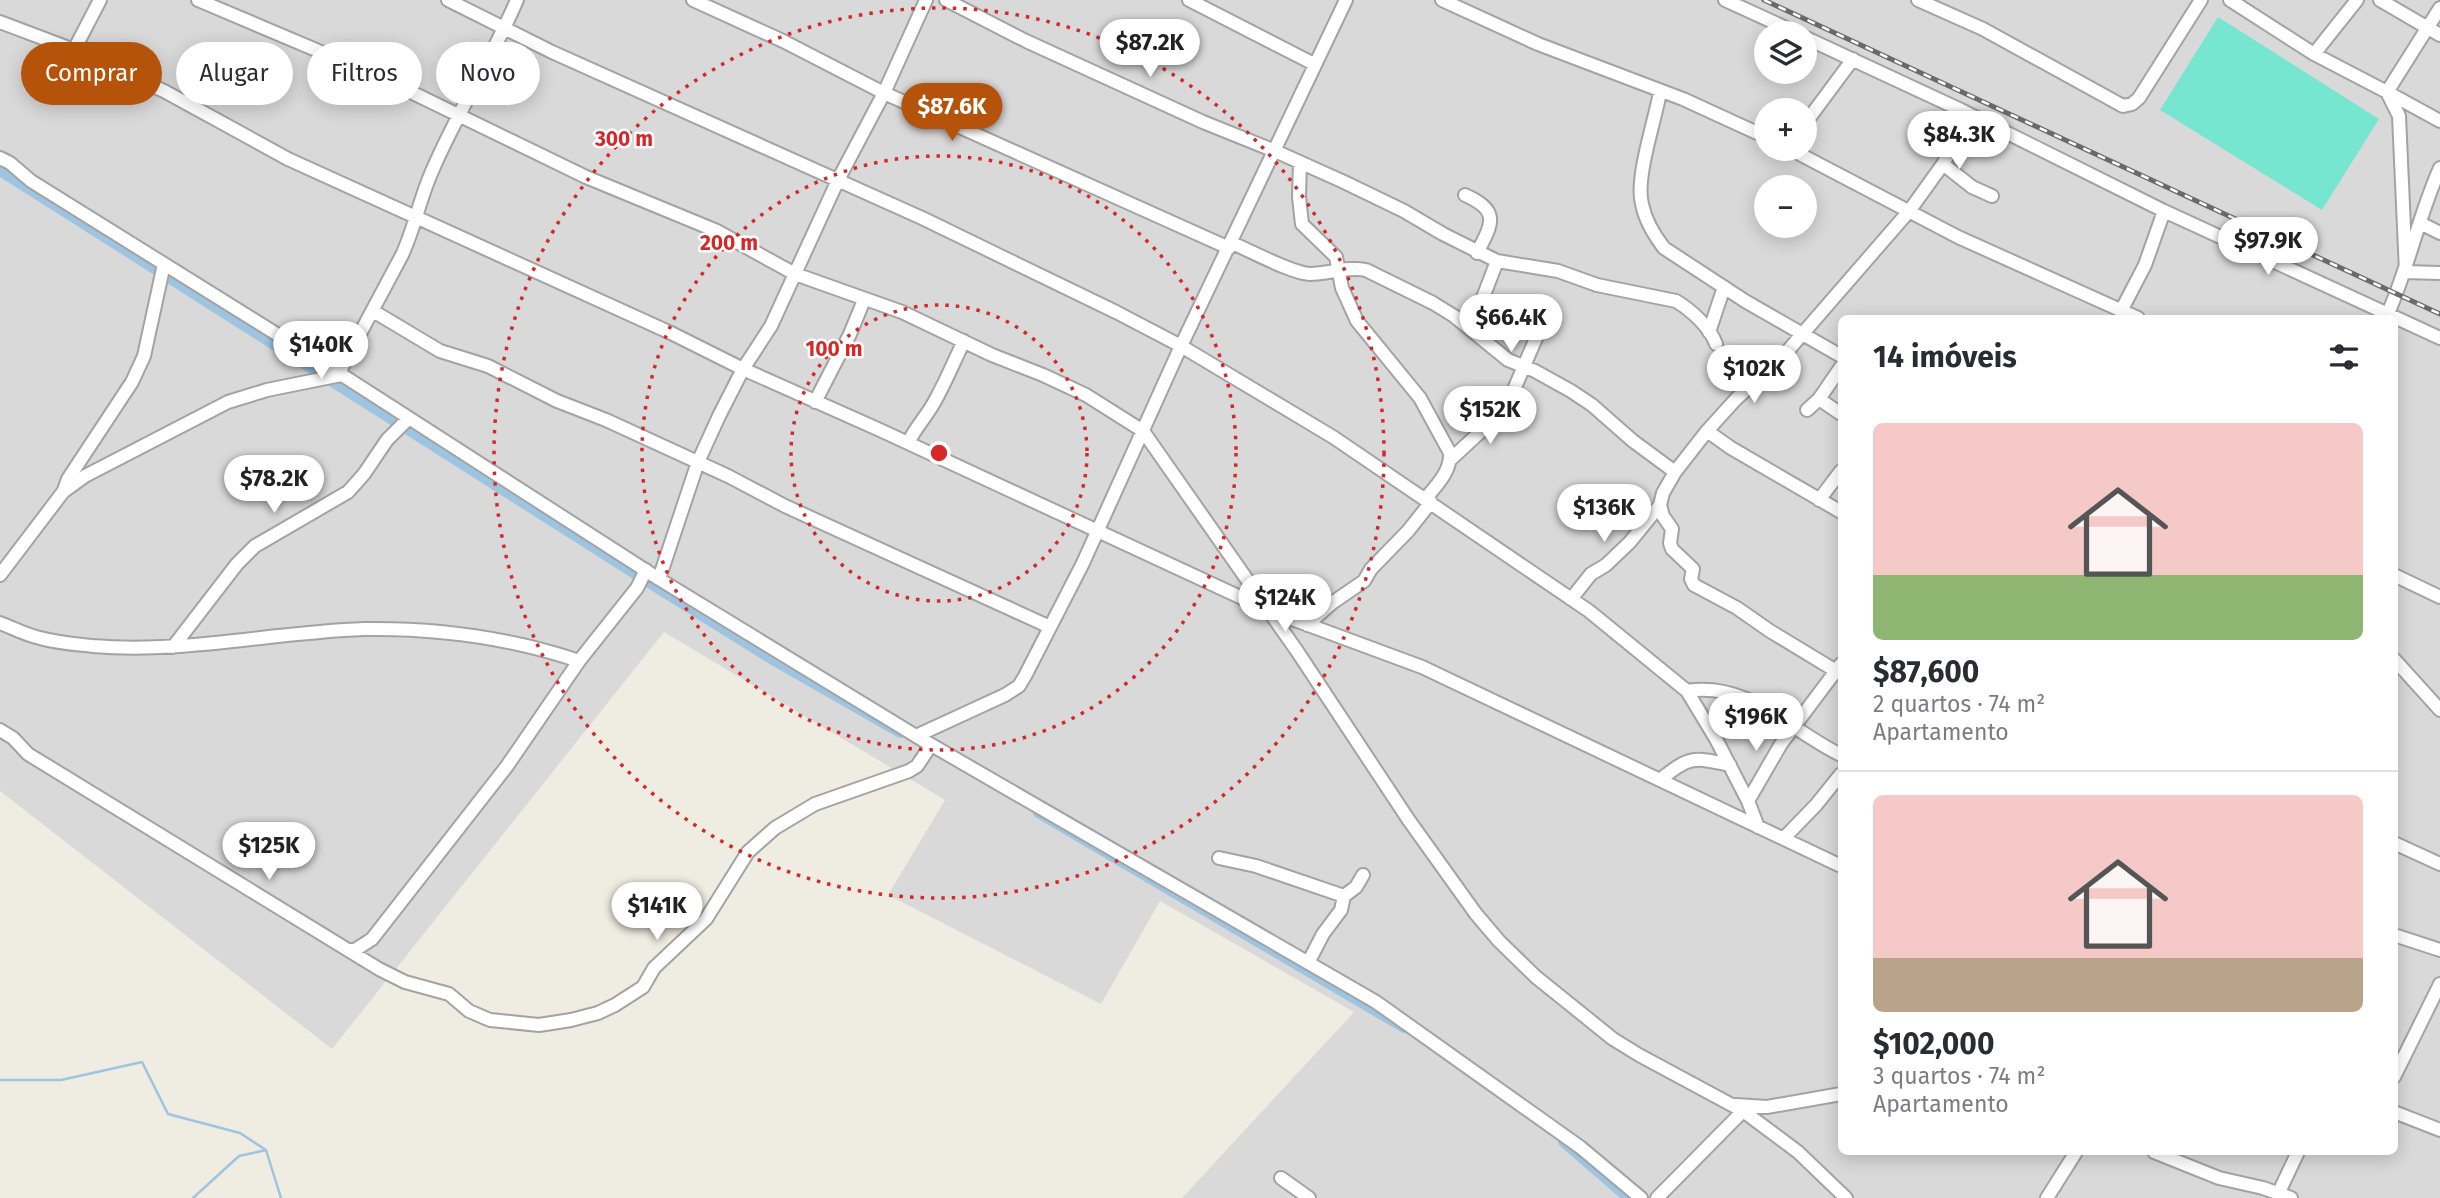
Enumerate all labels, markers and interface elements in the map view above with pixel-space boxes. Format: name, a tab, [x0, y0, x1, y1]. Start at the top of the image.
pin: $87.2K	[1093, 20, 1207, 79]
map controls	[1754, 21, 1817, 238]
button: layers	[1754, 21, 1817, 84]
text: $87.2K	[1116, 28, 1184, 56]
chip: Comprar	[21, 42, 162, 105]
chip: Alugar	[176, 42, 293, 105]
chip: Filtros	[307, 42, 422, 105]
chip: Novo	[436, 42, 540, 105]
pin: $87.6K	[895, 83, 1009, 143]
text: $87.6K	[917, 92, 987, 120]
button: +	[1754, 98, 1817, 161]
pin: $84.3K	[1902, 111, 2016, 171]
text: $84.3K	[1923, 120, 1995, 148]
text: 300 m	[594, 126, 653, 152]
button: −	[1754, 175, 1817, 238]
pin: $97.9K	[2211, 218, 2325, 277]
text: $97.9K	[2234, 226, 2302, 254]
text: 200 m	[700, 230, 758, 256]
pin: $66.4K	[1454, 294, 1568, 354]
text: $66.4K	[1475, 303, 1547, 331]
pin: $140K	[272, 322, 370, 381]
text: $140K	[289, 330, 353, 358]
text: 100 m	[805, 336, 863, 362]
icon: filters	[2325, 338, 2363, 376]
text: 14 imóveis	[1873, 339, 2017, 375]
pin: $102K	[1705, 346, 1803, 405]
text: $102K	[1723, 354, 1785, 382]
pin: $152K	[1441, 386, 1539, 446]
text: $152K	[1460, 395, 1520, 423]
centre of rings	[927, 441, 951, 465]
pin: $78.2K	[217, 456, 331, 515]
text: $78.2K	[240, 464, 308, 492]
icon: home	[2055, 469, 2181, 595]
pin: $136K	[1555, 484, 1653, 544]
text: $136K	[1573, 493, 1635, 521]
pin: $124K	[1236, 574, 1334, 634]
text: $124K	[1254, 583, 1316, 611]
text: $87,600	[1873, 654, 1979, 690]
text: 2 quartos · 74 m²	[1873, 690, 2045, 718]
pin: $196K	[1707, 694, 1805, 753]
text: $196K	[1725, 702, 1787, 730]
text: Apartamento	[1873, 718, 2009, 746]
pin: $125K	[220, 822, 318, 882]
text: $125K	[238, 831, 300, 859]
icon: home	[2055, 841, 2181, 967]
pin: $141K	[608, 883, 706, 942]
text: $141K	[627, 891, 687, 919]
text: $102,000	[1873, 1026, 1994, 1062]
text: 3 quartos · 74 m²	[1873, 1062, 2045, 1090]
text: Apartamento	[1873, 1090, 2009, 1118]

